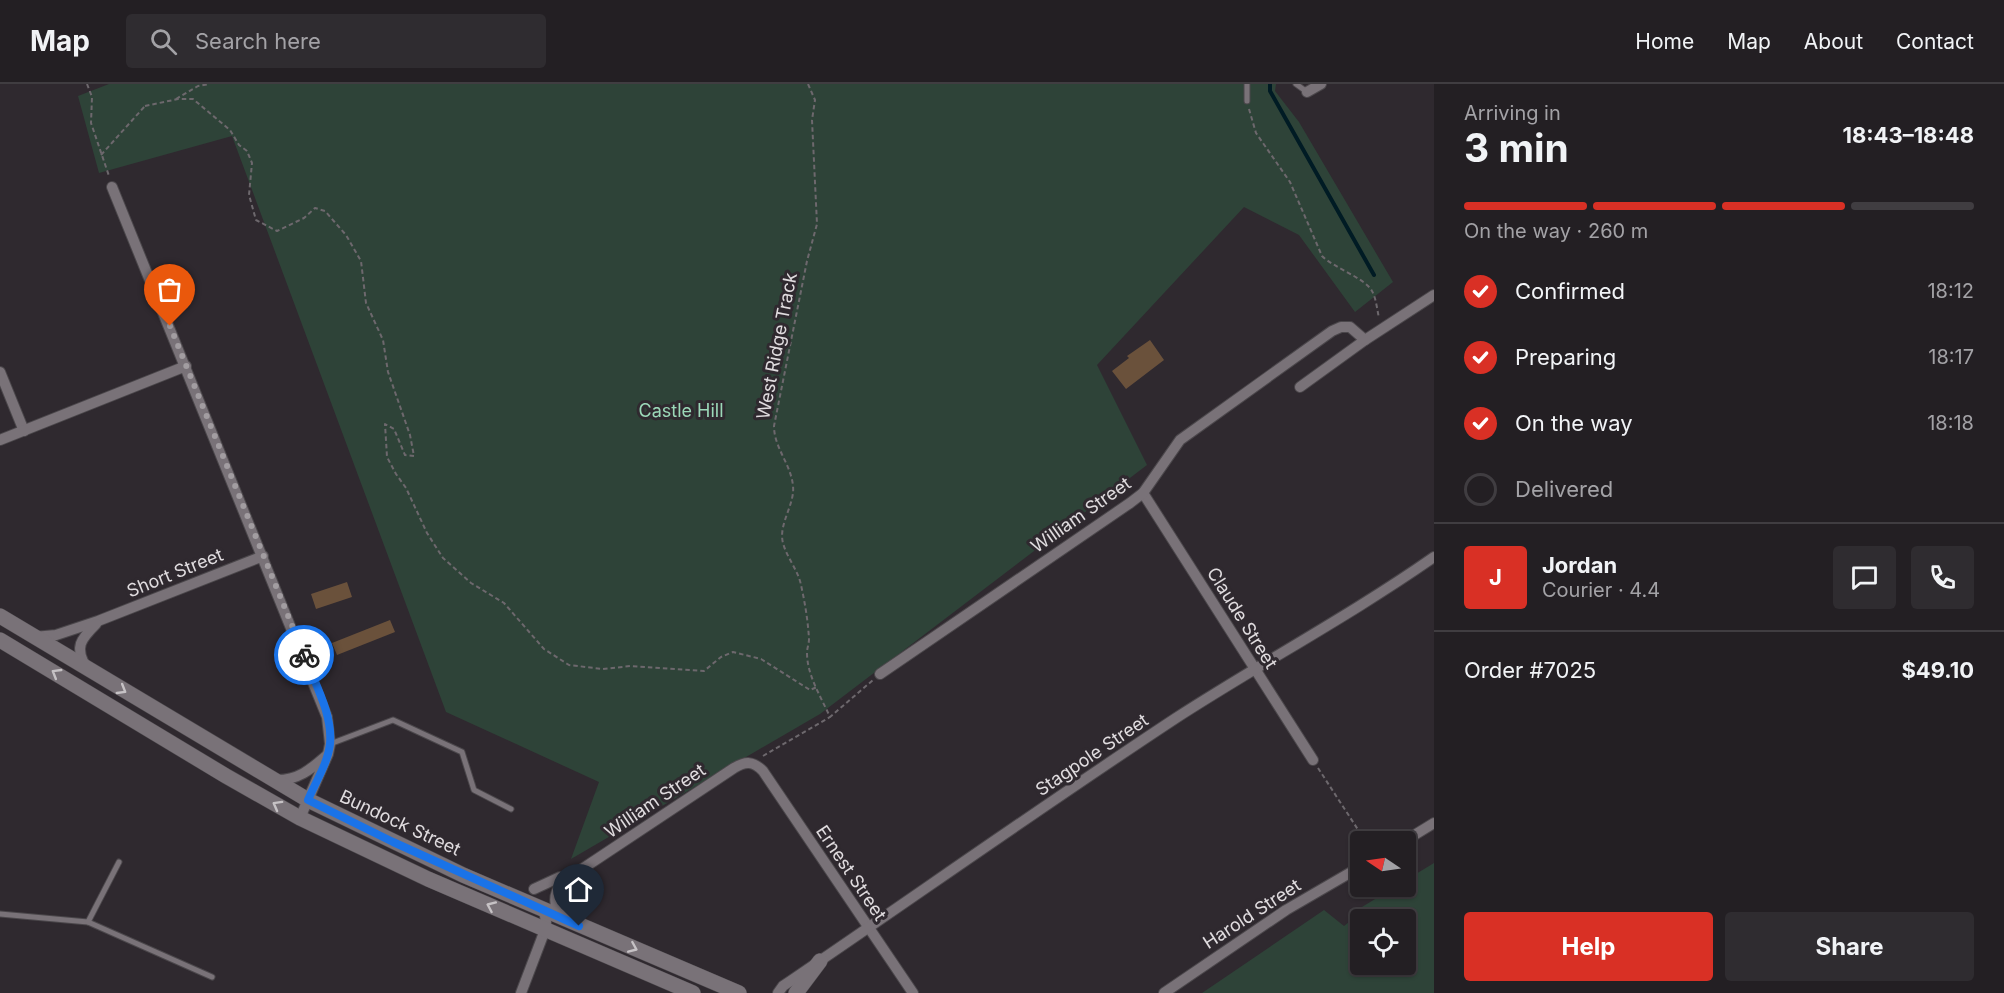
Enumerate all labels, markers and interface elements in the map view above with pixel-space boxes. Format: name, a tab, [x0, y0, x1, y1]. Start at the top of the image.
search box	[126, 14, 546, 68]
text: Map	[30, 24, 90, 58]
icon: search	[147, 25, 180, 58]
text: Search here	[195, 28, 321, 54]
text: Home	[1635, 29, 1694, 54]
text: Map	[1727, 29, 1771, 54]
text: About	[1804, 29, 1863, 54]
text: Contact	[1896, 29, 1974, 54]
text: Arriving in	[1464, 101, 1561, 125]
text: 18:43–18:48	[1842, 122, 1974, 148]
text: 3 min	[1464, 124, 1569, 171]
text: On the way · 260 m	[1464, 219, 1648, 243]
pin	[144, 264, 195, 326]
street label: West Ridge Track	[752, 271, 801, 421]
icon: bag	[153, 273, 186, 306]
icon: check	[1464, 275, 1497, 308]
text: Confirmed	[1515, 278, 1625, 304]
text: 18:12	[1927, 279, 1974, 303]
icon: check	[1464, 341, 1497, 374]
text: Preparing	[1515, 344, 1616, 370]
text: 18:17	[1928, 345, 1974, 369]
park label: Castle Hill	[638, 400, 724, 421]
icon: check	[1464, 407, 1497, 440]
text: On the way	[1515, 410, 1633, 436]
text: 18:18	[1927, 411, 1974, 435]
street label: William Street	[1027, 472, 1135, 557]
text: Delivered	[1515, 476, 1613, 502]
street label: Short Street	[124, 544, 226, 601]
button: chat	[1833, 546, 1896, 609]
button: phone	[1911, 546, 1974, 609]
text: Jordan	[1542, 552, 1617, 578]
street label: Claude Street	[1203, 563, 1282, 672]
text: J	[1489, 564, 1502, 590]
text: Courier · 4.4	[1542, 578, 1660, 602]
courier	[274, 625, 334, 685]
icon: bike	[288, 639, 321, 672]
text: Order #7025	[1464, 657, 1596, 683]
text: $49.10	[1901, 657, 1974, 683]
one-way arrow	[52, 669, 62, 681]
one-way arrow	[116, 683, 126, 695]
street label: Stagpole Street	[1031, 709, 1152, 800]
street label: William Street	[600, 759, 709, 842]
street label: Bundock Street	[336, 785, 464, 860]
one-way arrow	[273, 801, 283, 812]
street label: Ernest Street	[812, 821, 891, 924]
north arrow	[1350, 831, 1416, 897]
map controls	[1350, 831, 1416, 975]
pin	[553, 864, 604, 926]
icon: home	[562, 873, 595, 906]
street label: Harold Street	[1199, 874, 1304, 953]
one-way arrow	[487, 902, 498, 914]
button: locate	[1350, 909, 1416, 975]
button: Help	[1464, 912, 1713, 981]
button: Share	[1725, 912, 1974, 981]
one-way arrow	[626, 941, 637, 953]

